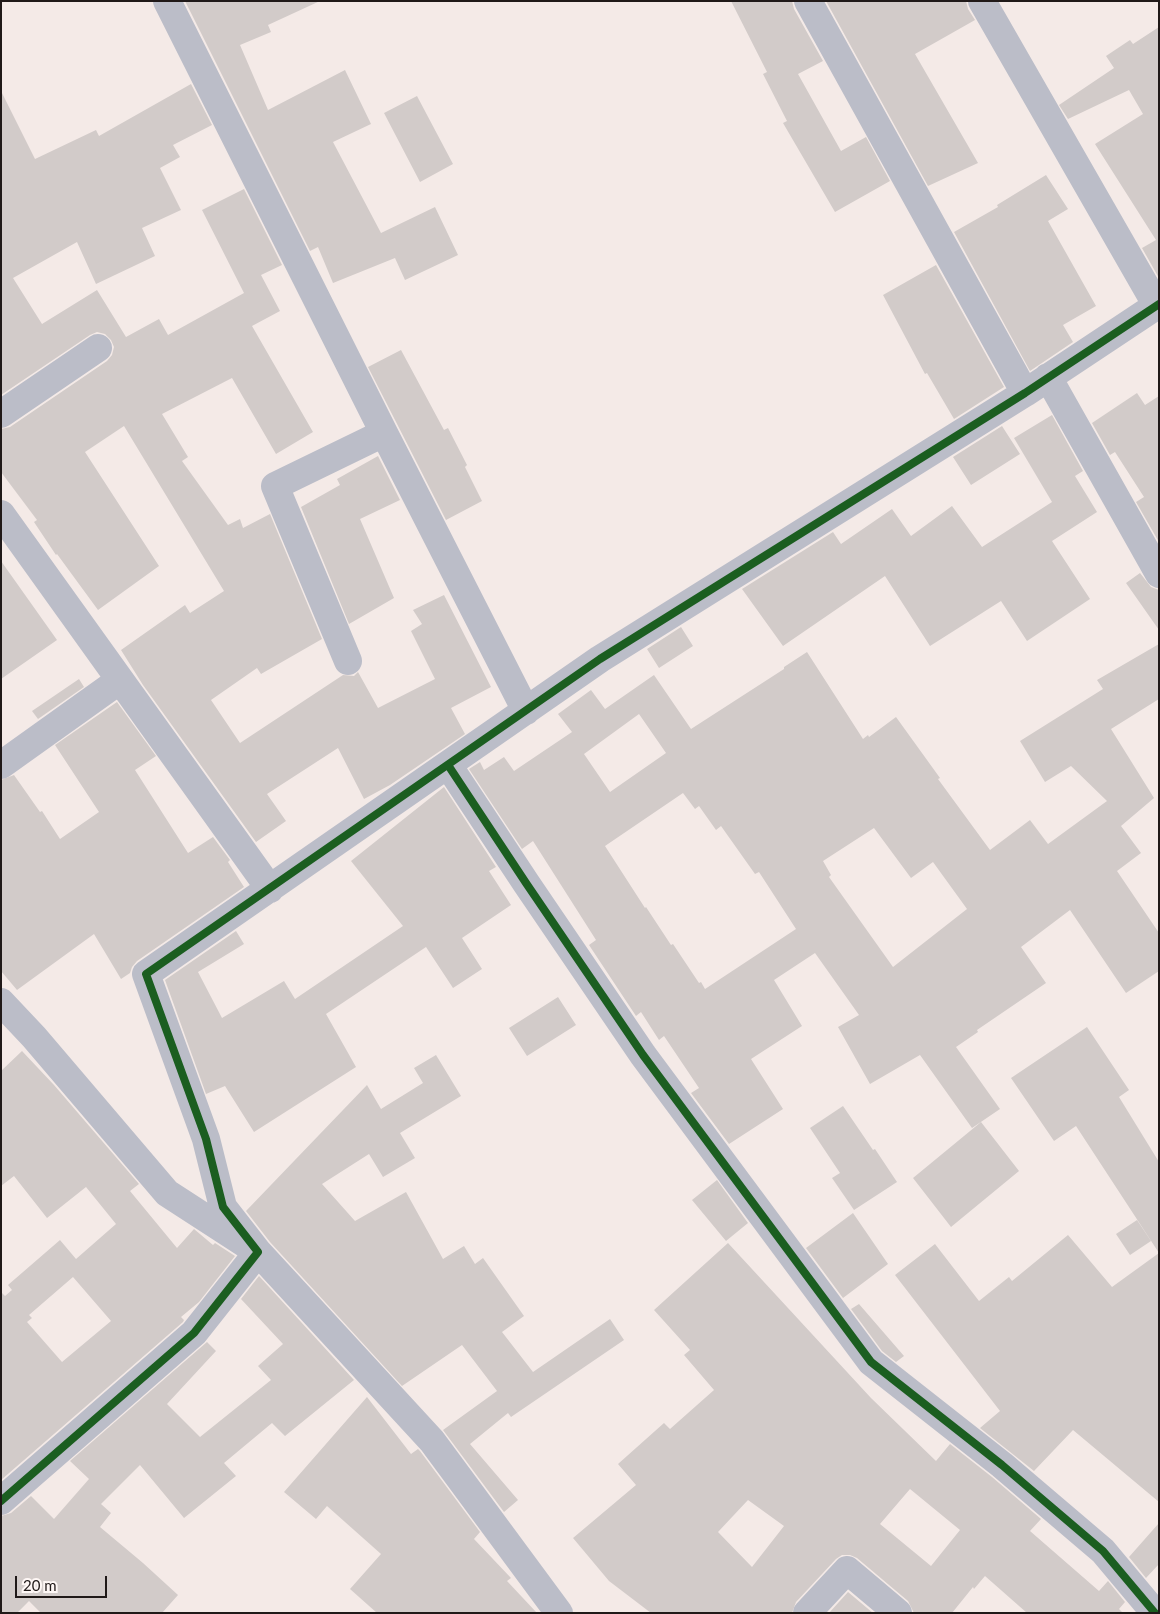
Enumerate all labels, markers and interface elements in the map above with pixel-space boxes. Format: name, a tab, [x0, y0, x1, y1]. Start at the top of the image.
scale bar	[18, 1566, 110, 1598]
text: 20 m	[23, 1576, 57, 1594]

